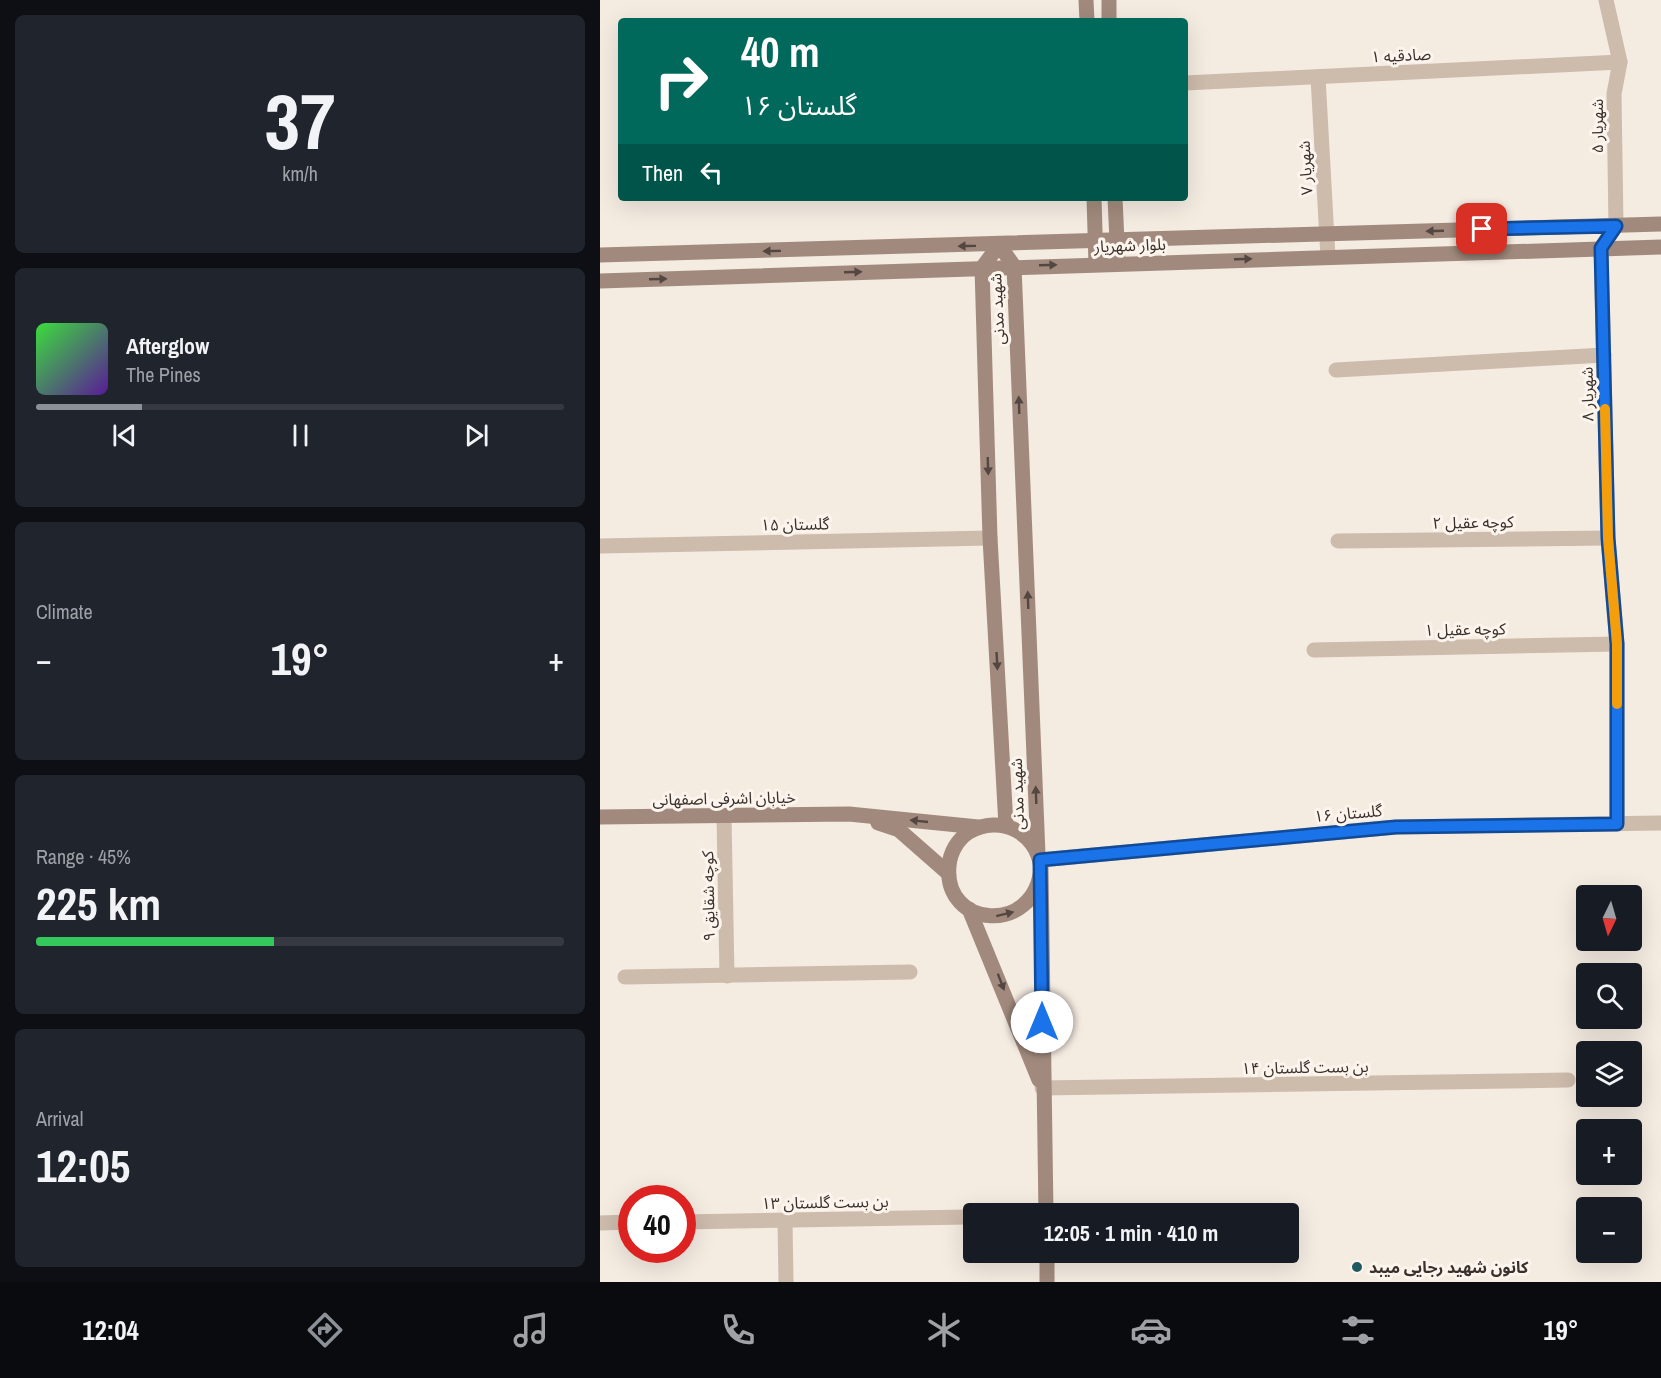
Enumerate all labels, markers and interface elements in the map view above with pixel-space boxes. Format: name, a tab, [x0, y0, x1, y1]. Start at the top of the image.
text: 40 m	[741, 24, 820, 80]
icon: right	[642, 42, 720, 120]
street label: صادقیه ۱	[1370, 42, 1432, 68]
text: 37	[264, 68, 336, 173]
text: گلستان ۱۶	[741, 87, 857, 123]
street label: شهریار ۵	[1586, 99, 1608, 153]
street label: شهریار ۷	[1293, 140, 1317, 196]
icon: left	[695, 156, 728, 189]
text: Then	[642, 158, 683, 188]
text: km/h	[282, 160, 318, 187]
pin	[1456, 203, 1507, 254]
icon: arrive	[1465, 212, 1498, 245]
one-way arrow	[1425, 226, 1444, 235]
street label: بلوار شهریار	[1093, 233, 1166, 257]
one-way arrow	[957, 241, 976, 251]
one-way arrow	[762, 246, 781, 256]
one-way arrow	[1234, 254, 1253, 264]
one-way arrow	[1039, 261, 1058, 270]
one-way arrow	[844, 268, 863, 277]
street label: شهید مدنی	[984, 273, 1010, 345]
one-way arrow	[649, 275, 668, 284]
text: Afterglow	[126, 331, 209, 361]
text: The Pines	[126, 361, 201, 388]
street label: شهریار ۸	[1576, 366, 1598, 422]
one-way arrow	[1015, 396, 1024, 415]
icon: previous	[108, 419, 141, 452]
icon: pause	[284, 419, 317, 452]
icon: next	[460, 419, 493, 452]
one-way arrow	[983, 456, 992, 475]
street label: کوچه عقیل ۲	[1432, 510, 1514, 534]
street label: گلستان ۱۵	[761, 512, 830, 536]
one-way arrow	[1023, 591, 1032, 610]
text: Climate	[36, 598, 93, 625]
street label: کوچه عقیل ۱	[1424, 617, 1506, 641]
text: 19°	[270, 628, 330, 689]
text: −	[36, 637, 52, 681]
text: +	[548, 637, 564, 681]
one-way arrow	[992, 651, 1002, 670]
street label: شهید مدنی	[1005, 758, 1029, 830]
street label: خیابان اشرفی اصفهانی	[652, 786, 796, 810]
one-way arrow	[1031, 786, 1040, 805]
street label: گلستان ۱۶	[1313, 799, 1383, 827]
one-way arrow	[910, 816, 929, 826]
text: Range · 45%	[36, 843, 131, 870]
street label: کوچه شقایق ۹	[696, 850, 720, 942]
text: 225 km	[36, 873, 161, 934]
north arrow	[1576, 885, 1642, 951]
map controls	[1576, 885, 1642, 1263]
one-way arrow	[996, 908, 1014, 918]
button: search	[1576, 963, 1642, 1029]
one-way arrow	[997, 973, 1006, 991]
position arrow	[1010, 990, 1074, 1054]
button: layers	[1576, 1041, 1642, 1107]
street label: بن بست گلستان ۱۴	[1241, 1055, 1369, 1079]
text: Arrival	[36, 1105, 83, 1132]
button: +	[1576, 1119, 1642, 1185]
text: 12:05	[36, 1135, 130, 1196]
speed limit sign: 40	[618, 1185, 696, 1263]
street label: بن بست گلستان ۱۳	[761, 1190, 889, 1214]
button: −	[1576, 1197, 1642, 1263]
text: 12:05 · 1 min · 410 m	[1044, 1218, 1218, 1248]
place label: کانون شهید رجایی میبد	[1369, 1256, 1529, 1278]
marker: کانون شهید رجایی میبد	[1350, 1260, 1364, 1274]
icon: directions	[304, 1309, 346, 1351]
icon: music	[510, 1309, 552, 1351]
icon: phone	[717, 1309, 759, 1351]
icon: climate	[923, 1309, 965, 1351]
icon: car	[1130, 1309, 1172, 1351]
icon: filters	[1337, 1309, 1379, 1351]
text: 12:04	[82, 1312, 139, 1348]
text: 19°	[1543, 1312, 1579, 1348]

